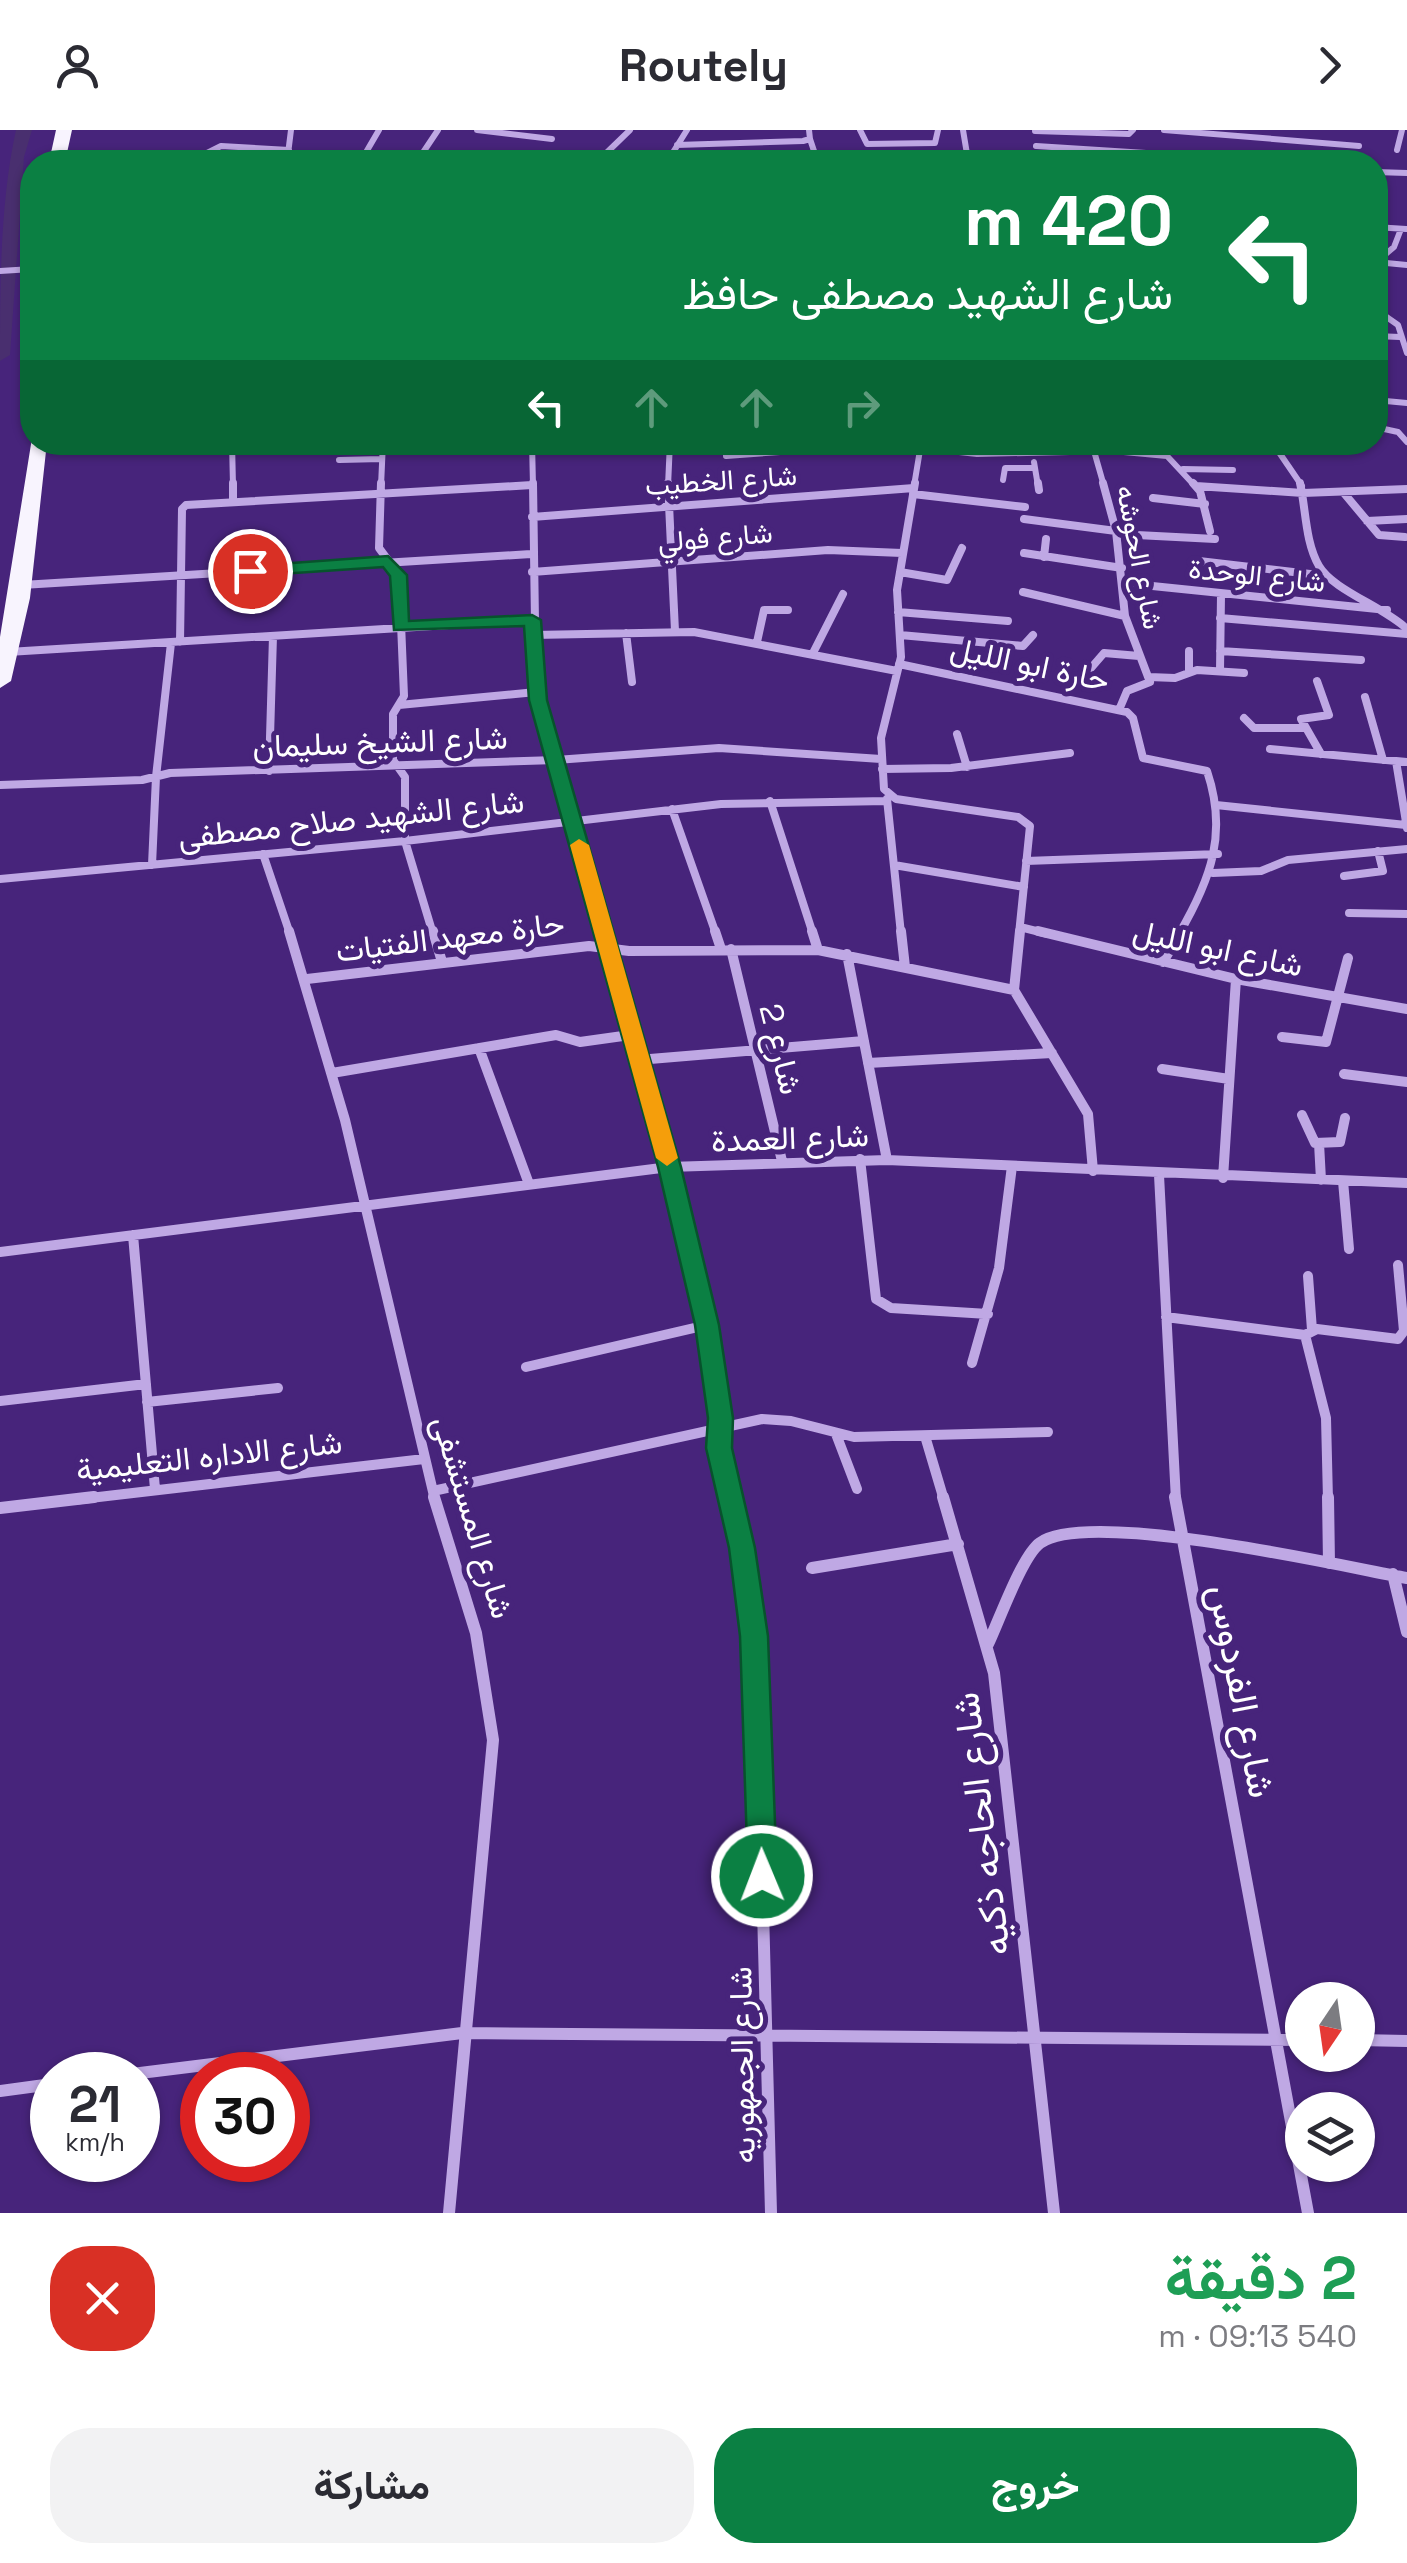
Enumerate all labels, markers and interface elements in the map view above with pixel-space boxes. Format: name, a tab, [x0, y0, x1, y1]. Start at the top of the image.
text: Routely	[619, 37, 788, 94]
icon: person	[50, 38, 105, 93]
icon: forward	[1302, 38, 1357, 93]
text: 420 m	[964, 176, 1173, 265]
icon: left	[1208, 190, 1338, 320]
text: شارع الشهيد مصطفى حافظ	[682, 265, 1173, 322]
icon: left	[519, 380, 574, 435]
icon: ahead	[624, 380, 679, 435]
icon: ahead	[729, 380, 784, 435]
icon: right	[834, 380, 889, 435]
street label: شارع الخطيب	[644, 457, 798, 504]
street label: شارع الحوشه	[1107, 482, 1172, 632]
street label: شارع فولي	[656, 514, 774, 565]
pin	[208, 529, 293, 614]
icon: arrive	[223, 544, 278, 599]
street label: شارع الوحدة	[1187, 550, 1327, 601]
street label: حارة ابو الليل	[947, 628, 1113, 700]
street label: شارع الشيخ سليمان	[252, 718, 508, 768]
street label: شارع الشهيد صلاح مصطفى	[176, 781, 526, 859]
street label: حارة معهد الفتيات	[333, 903, 567, 971]
street label: شارع ابو الليل	[1129, 910, 1307, 987]
street label: شارع 2	[749, 1000, 812, 1099]
street label: شارع العمدة	[710, 1115, 870, 1163]
street label: شارع المستشفى	[421, 1411, 523, 1624]
street label: شارع الاداره التعليمية	[74, 1422, 344, 1492]
street label: شارع الفردوس	[1196, 1580, 1286, 1802]
street label: شارع الحاجه ذكيه	[941, 1689, 1023, 1958]
position arrow	[710, 1824, 814, 1928]
street label: شارع الجمهوريه	[720, 1966, 766, 2164]
north arrow	[1285, 1982, 1375, 2072]
map controls	[1285, 1982, 1375, 2182]
speed limit sign: 30	[180, 2052, 310, 2182]
text: 21	[69, 2073, 121, 2137]
button: layers	[1285, 2092, 1375, 2182]
text: km/h	[65, 2126, 125, 2158]
text: 2 دقيقة	[1165, 2240, 1357, 2317]
button: close	[50, 2246, 155, 2351]
text: 540 m · 09:13	[1158, 2316, 1357, 2356]
button: مشاركة	[50, 2428, 694, 2543]
button: خروج	[714, 2428, 1357, 2543]

